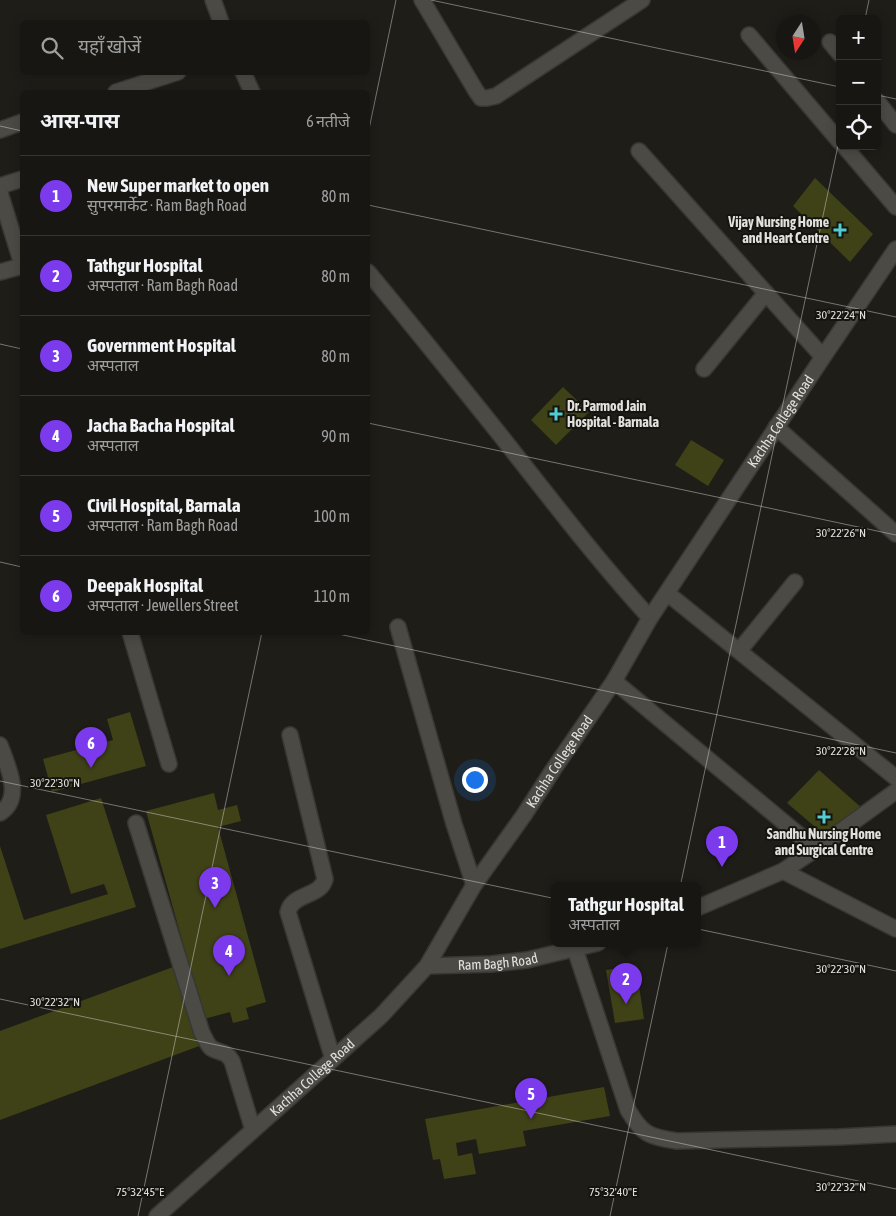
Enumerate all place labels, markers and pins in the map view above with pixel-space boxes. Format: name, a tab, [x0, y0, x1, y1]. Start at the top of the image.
place label: Vijay Nursing Home and Heart Centre	[727, 214, 829, 246]
marker: Vijay Nursing Home and Heart Centre	[833, 223, 847, 237]
place label: Dr. Parmod Jain Hospital - Barnala	[567, 398, 659, 430]
marker: Dr. Parmod Jain Hospital - Barnala	[549, 407, 563, 421]
pin: 6	[75, 727, 107, 768]
marker: Sandhu Nursing Home and Surgical Centre	[817, 810, 831, 824]
pin: 1	[706, 826, 738, 867]
place label: Sandhu Nursing Home and Surgical Centre	[767, 826, 881, 858]
pin: 3	[199, 867, 231, 908]
pin: 4	[213, 935, 245, 976]
pin: 2	[610, 963, 642, 1004]
pin: 5	[515, 1078, 547, 1119]

